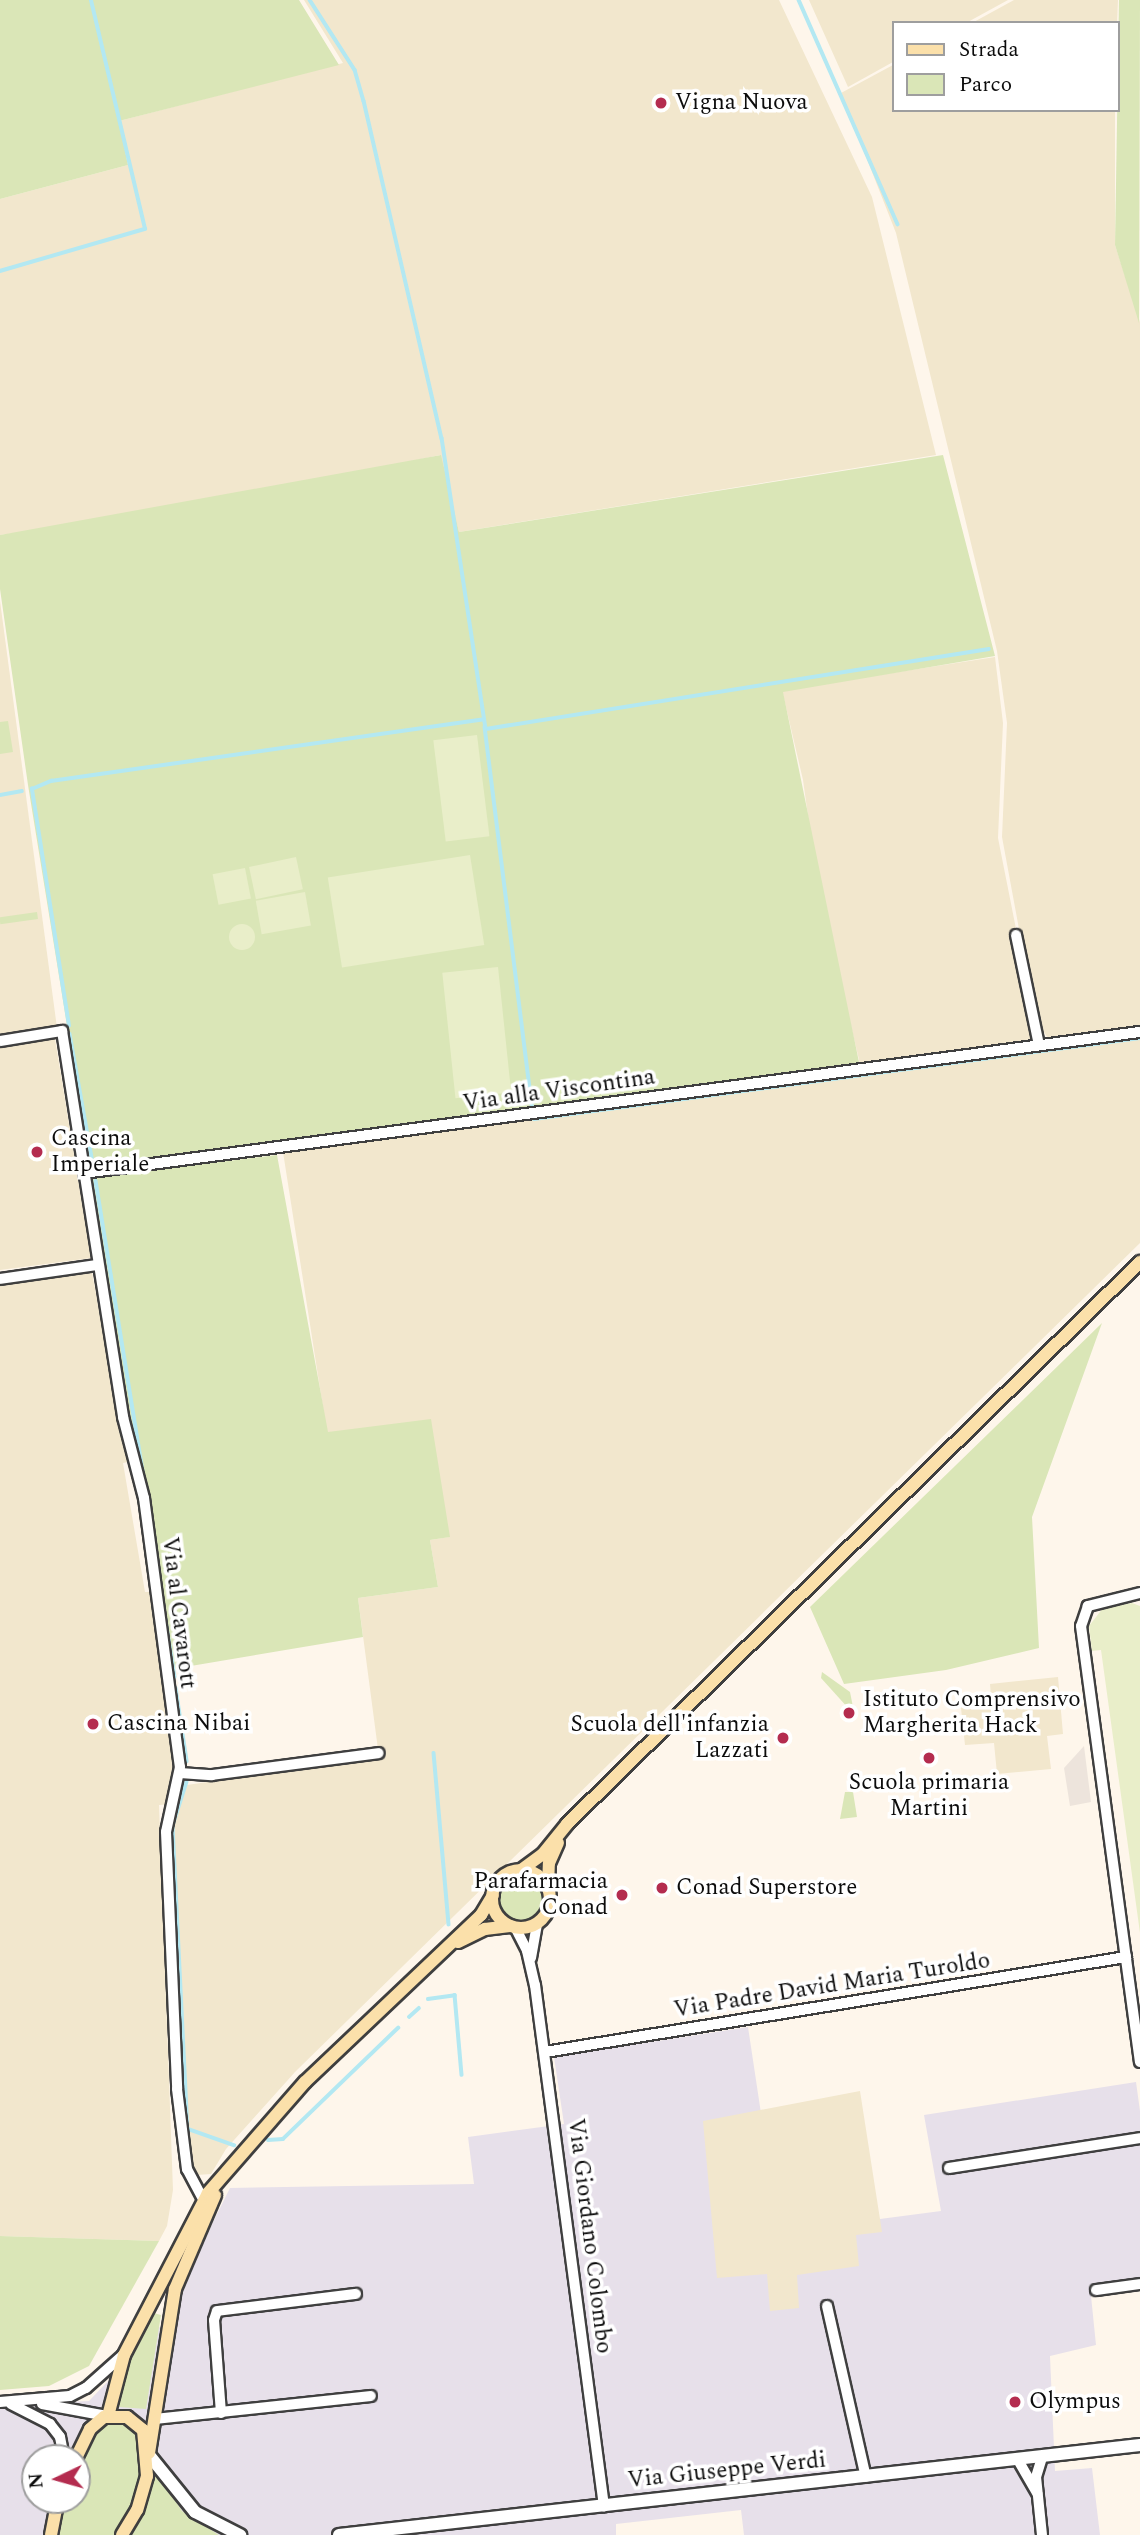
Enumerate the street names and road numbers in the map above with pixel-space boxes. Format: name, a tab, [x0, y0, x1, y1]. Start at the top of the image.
street label: Via alla Viscontina	[461, 1064, 657, 1118]
street label: Via al Cavarott	[155, 1535, 201, 1691]
street label: Via Padre David Maria Turoldo	[672, 1947, 992, 2025]
street label: Via Giordano Colombo	[561, 2117, 617, 2355]
street label: Via Giuseppe Verdi	[626, 2447, 828, 2495]

